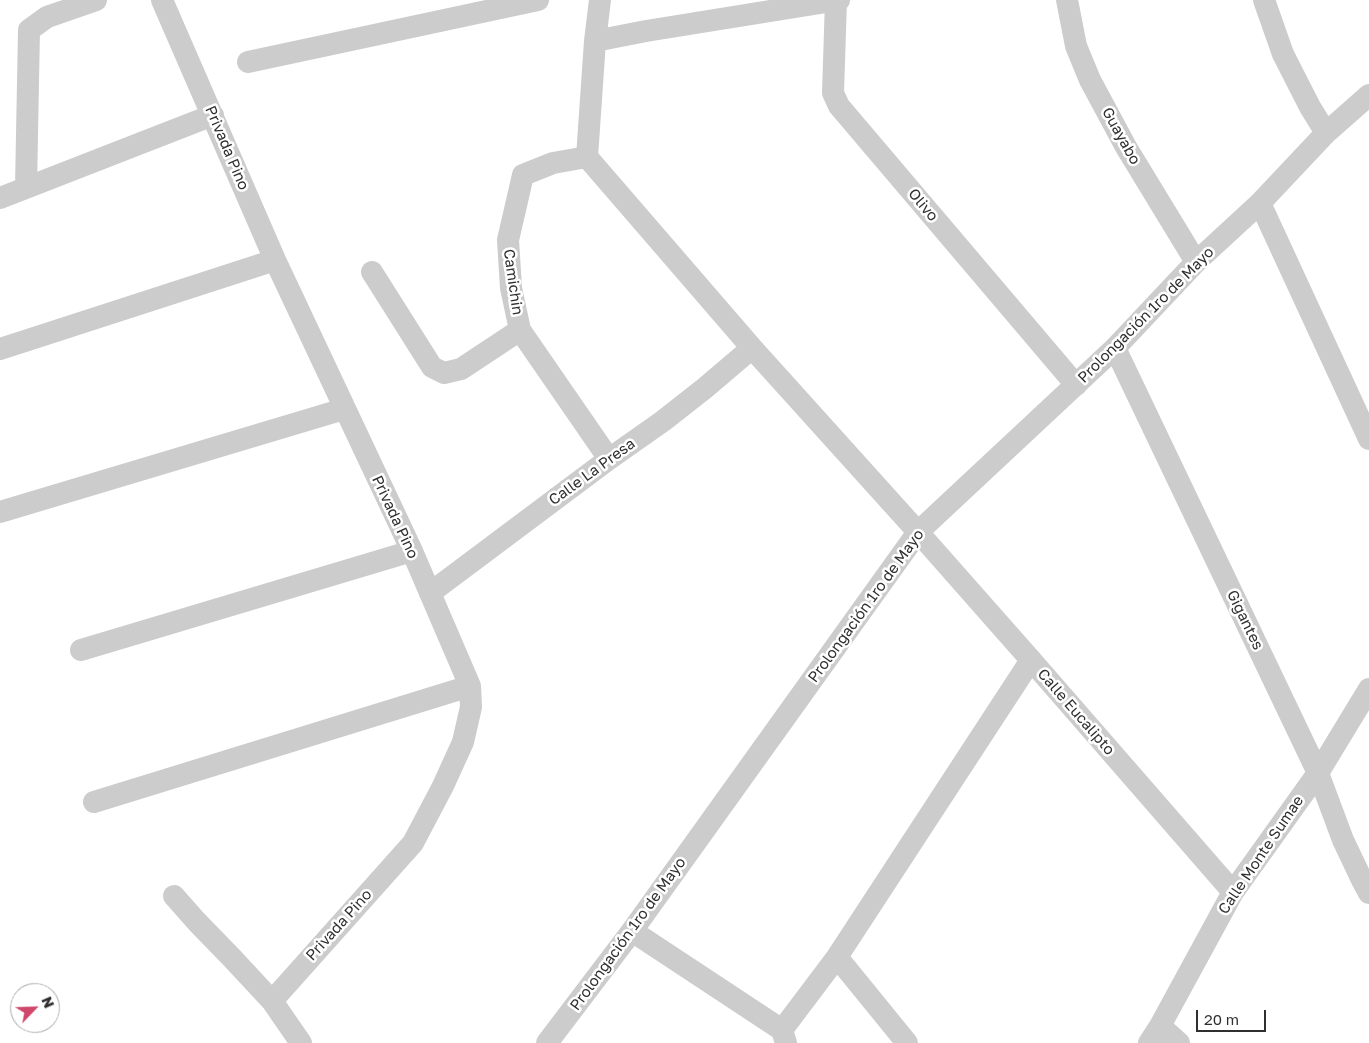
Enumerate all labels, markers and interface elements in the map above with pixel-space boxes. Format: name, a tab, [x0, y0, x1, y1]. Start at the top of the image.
street label: Privada Pino	[201, 103, 253, 193]
street label: Guayabo	[1098, 104, 1144, 168]
street label: Olivo	[904, 185, 942, 225]
street label: Prolongación 1ro de Mayo	[1074, 243, 1218, 387]
street label: Camichin	[499, 248, 527, 316]
street label: Calle La Presa	[545, 435, 639, 509]
street label: Privada Pino	[368, 473, 422, 561]
street label: Prolongación 1ro de Mayo	[804, 526, 928, 686]
street label: Gigantes	[1223, 587, 1267, 653]
street label: Calle Eucalipto	[1034, 665, 1118, 759]
street label: Calle Monte Sumae	[1215, 792, 1307, 918]
street label: Prolongación 1ro de Mayo	[566, 854, 690, 1014]
street label: Privada Pino	[302, 886, 376, 964]
north arrow	[10, 983, 60, 1033]
text: N	[38, 994, 58, 1010]
scale bar	[1199, 1000, 1269, 1032]
text: 20 m	[1204, 1010, 1239, 1028]

